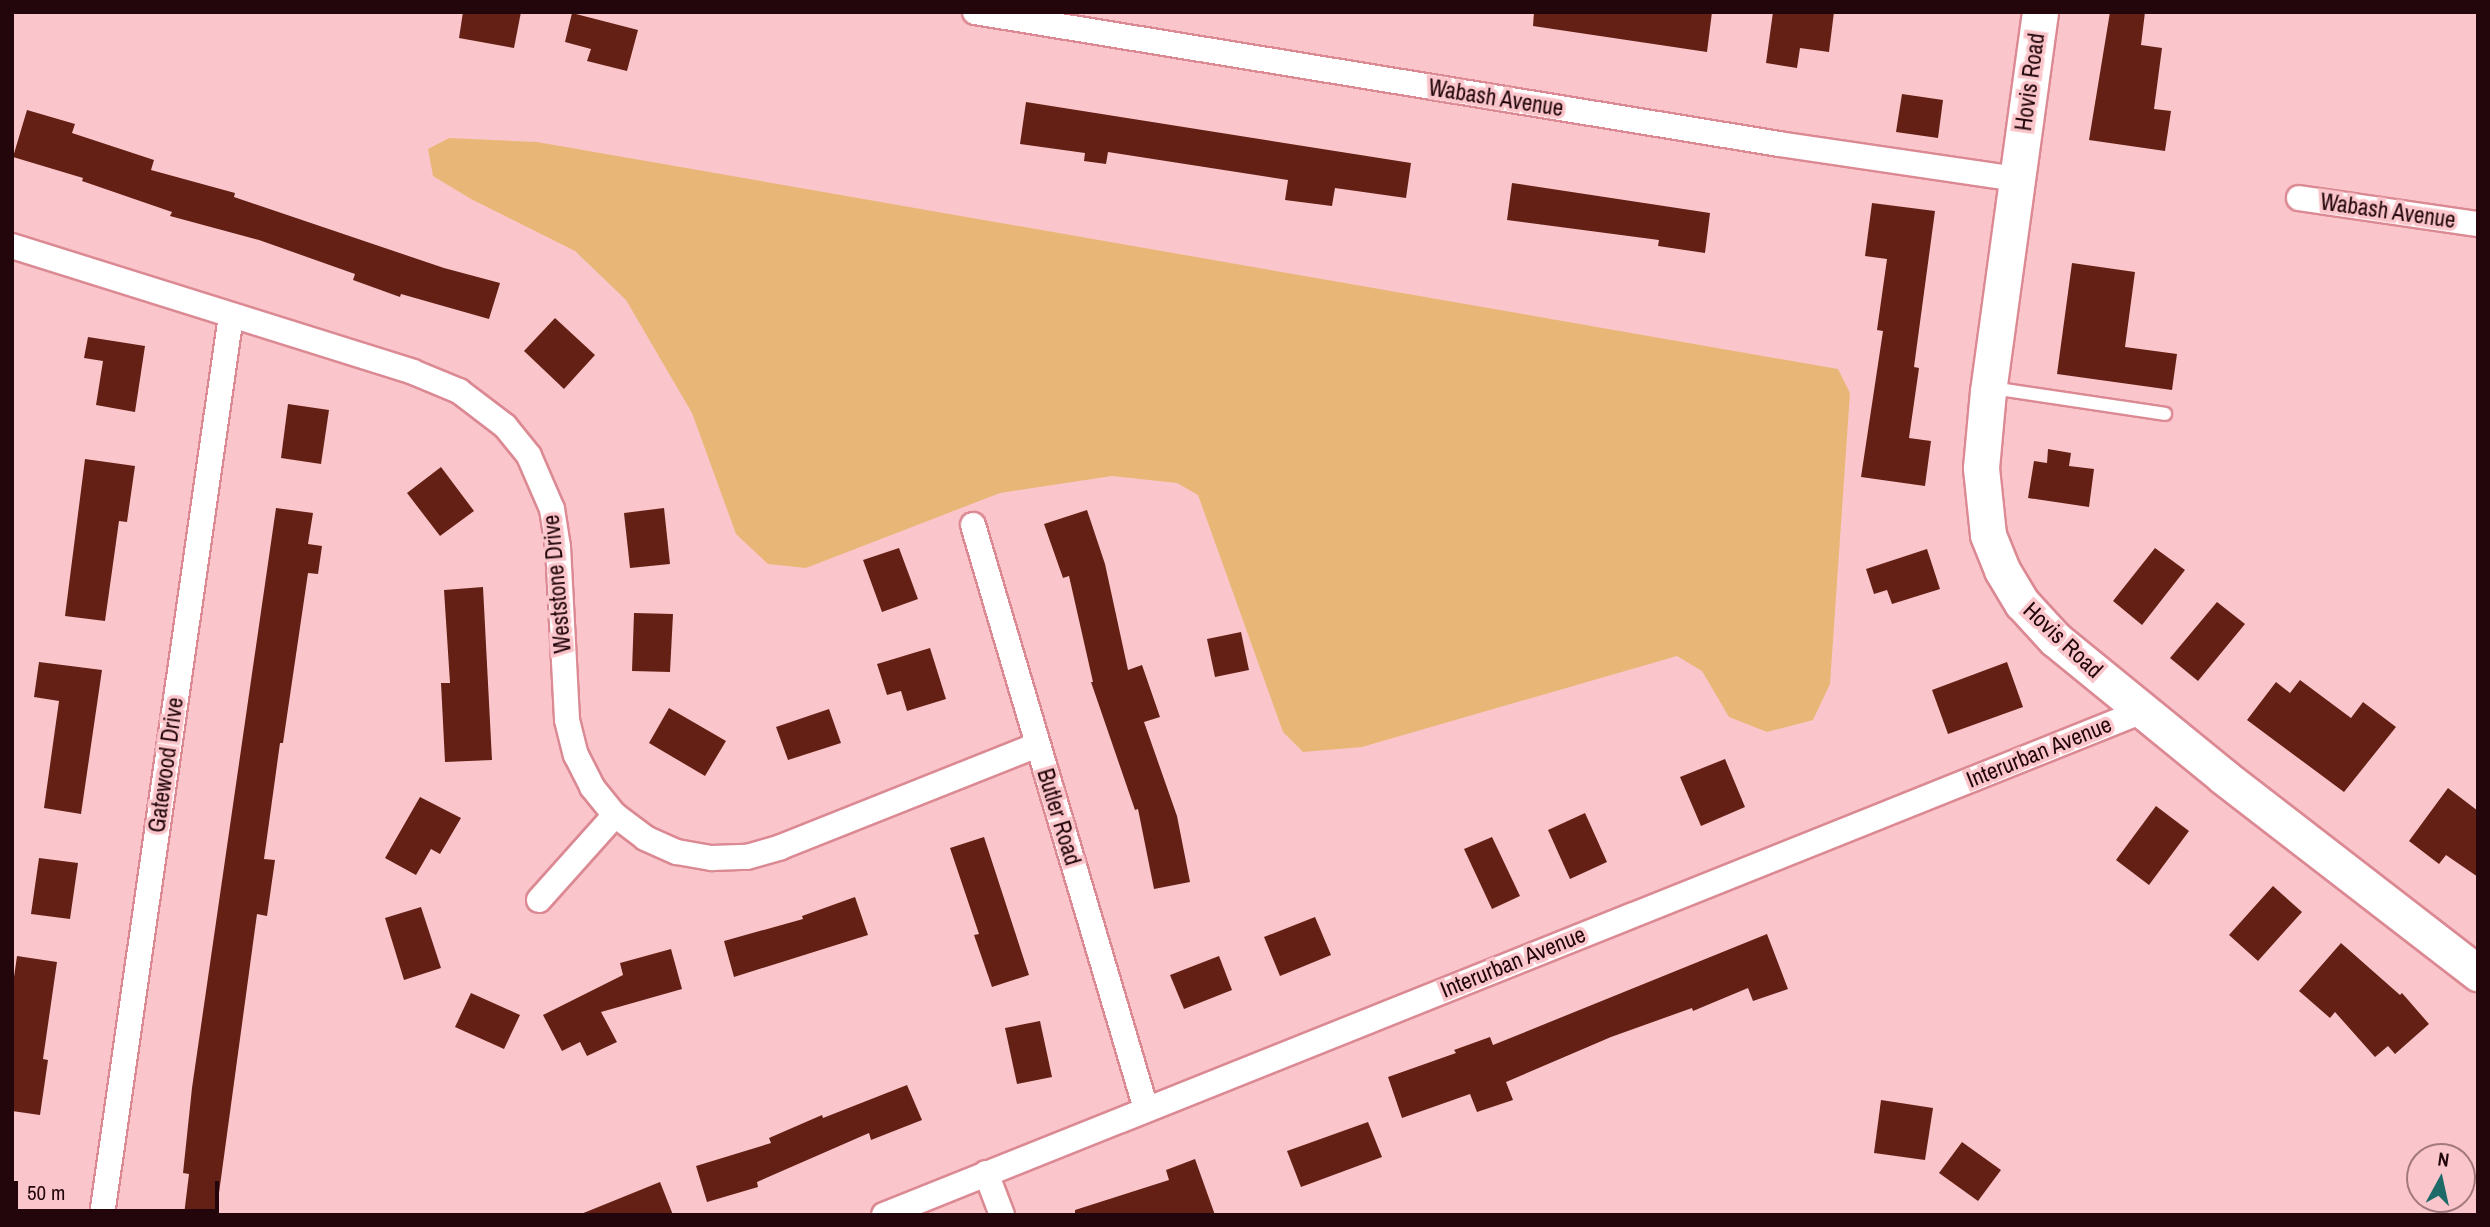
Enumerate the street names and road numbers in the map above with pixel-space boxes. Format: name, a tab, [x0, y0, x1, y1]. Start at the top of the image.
street label: Hovis Road	[2009, 31, 2051, 133]
street label: Wabash Avenue	[1426, 74, 1566, 122]
street label: Wabash Avenue	[2318, 188, 2458, 234]
street label: Weststone Drive	[537, 514, 577, 654]
street label: Hovis Road	[2018, 596, 2108, 684]
street label: Gatewood Drive	[143, 696, 189, 834]
street label: Interurban Avenue	[1962, 710, 2116, 794]
street label: Butler Road	[1031, 765, 1087, 869]
street label: Interurban Avenue	[1436, 920, 1590, 1004]

